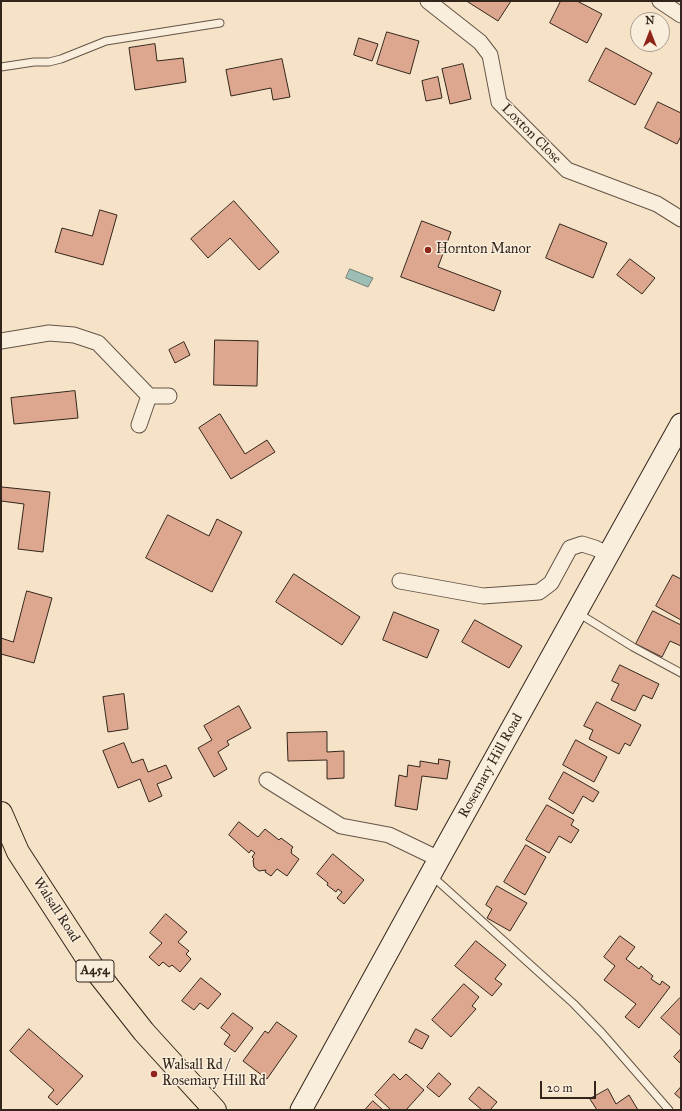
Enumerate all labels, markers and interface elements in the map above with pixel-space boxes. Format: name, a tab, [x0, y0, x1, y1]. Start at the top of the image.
north arrow	[630, 12, 670, 52]
text: N	[645, 14, 655, 27]
street label: Loxton Close	[498, 101, 564, 167]
place label: Hornton Manor	[436, 242, 531, 258]
marker: Hornton Manor	[423, 245, 433, 255]
street label: Rosemary Hill Road	[455, 711, 527, 821]
street label: Walsall Road	[29, 874, 83, 946]
road number: A454	[76, 960, 114, 982]
place label: Walsall Rd / Rosemary Hill Rd	[162, 1058, 266, 1090]
marker: Walsall Rd / Rosemary Hill Rd	[149, 1069, 159, 1079]
scale bar	[542, 1073, 598, 1099]
text: 20 m	[547, 1081, 573, 1095]

